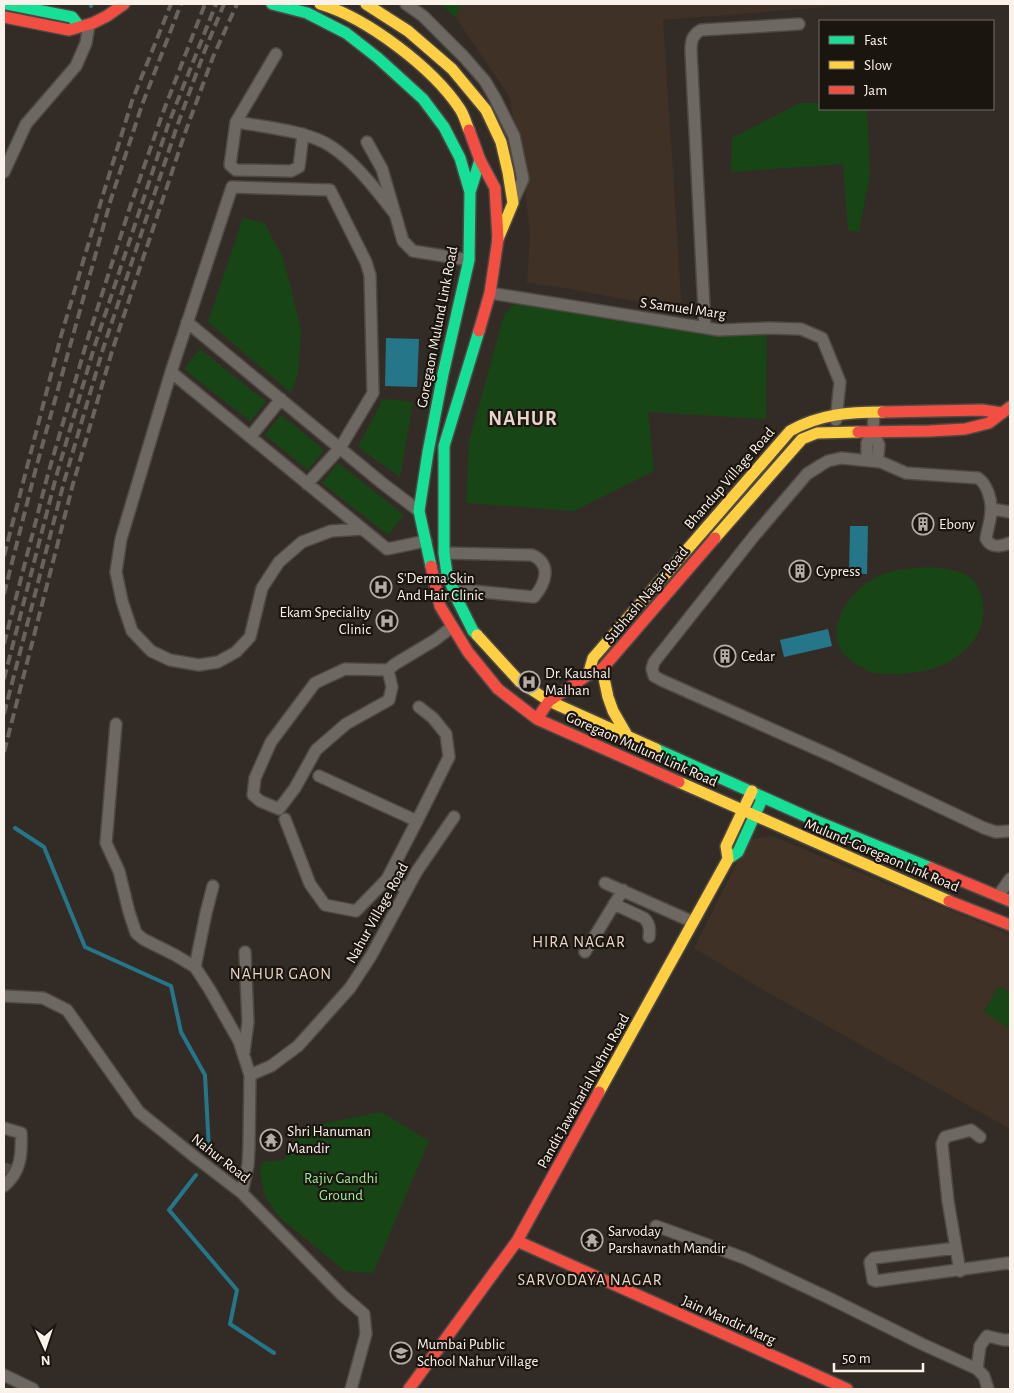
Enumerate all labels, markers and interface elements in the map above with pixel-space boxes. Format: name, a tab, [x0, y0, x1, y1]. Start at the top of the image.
legend	[819, 20, 994, 110]
text: Fast	[864, 33, 888, 48]
text: Slow	[864, 58, 892, 73]
text: Jam	[864, 83, 887, 98]
street label: Goregaon Mulund Link Road	[414, 245, 461, 409]
street label: S Samuel Marg	[639, 295, 727, 322]
district label: NAHUR	[488, 409, 558, 429]
street label: Bhandup Village Road	[681, 425, 777, 532]
building icon: Ebony	[911, 512, 935, 536]
place label: Ebony	[939, 517, 976, 532]
street label: Subhash Nagar Road	[602, 544, 691, 646]
building icon: Cypress	[788, 559, 812, 583]
place label: Cypress	[816, 564, 860, 579]
place label: S'Derma Skin And Hair Clinic	[397, 571, 484, 603]
hospital icon: S'Derma Skin And Hair Clinic	[369, 575, 393, 599]
place label: Ekam Speciality Clinic	[279, 605, 372, 637]
hospital icon: Ekam Speciality Clinic	[375, 609, 399, 633]
building icon: Cedar	[713, 644, 737, 668]
place label: Cedar	[741, 649, 775, 664]
place label: Dr. Kaushal Malhan	[545, 666, 611, 698]
hospital icon: Dr. Kaushal Malhan	[517, 670, 541, 694]
street label: Goregaon Mulund Link Road	[564, 709, 720, 790]
street label: Mulund-Goregaon Link Road	[802, 816, 961, 895]
street label: Nahur Village Road	[344, 860, 411, 966]
district label: HIRA NAGAR	[532, 934, 626, 950]
district label: NAHUR GAON	[230, 966, 332, 982]
street label: Pandit Jawaharlal Nehru Road	[535, 1011, 632, 1171]
place label: Shri Hanuman Mandir	[287, 1124, 371, 1156]
temple icon: Shri Hanuman Mandir	[259, 1128, 283, 1152]
street label: Nahur Road	[189, 1131, 253, 1186]
park label: Rajiv Gandhi Ground	[304, 1171, 378, 1203]
place label: Sarvoday Parshavnath Mandir	[608, 1224, 726, 1256]
temple icon: Sarvoday Parshavnath Mandir	[580, 1228, 604, 1252]
district label: SARVODAYA NAGAR	[517, 1272, 663, 1288]
street label: Jain Mandir Marg	[680, 1293, 778, 1348]
north arrow	[20, 1323, 70, 1373]
place label: Mumbai Public School Nahur Village	[417, 1337, 538, 1369]
scale bar	[834, 1340, 923, 1372]
school or university icon: Mumbai Public School Nahur Village	[389, 1341, 413, 1365]
text: 50 m	[842, 1351, 871, 1366]
text: N	[40, 1353, 51, 1367]

